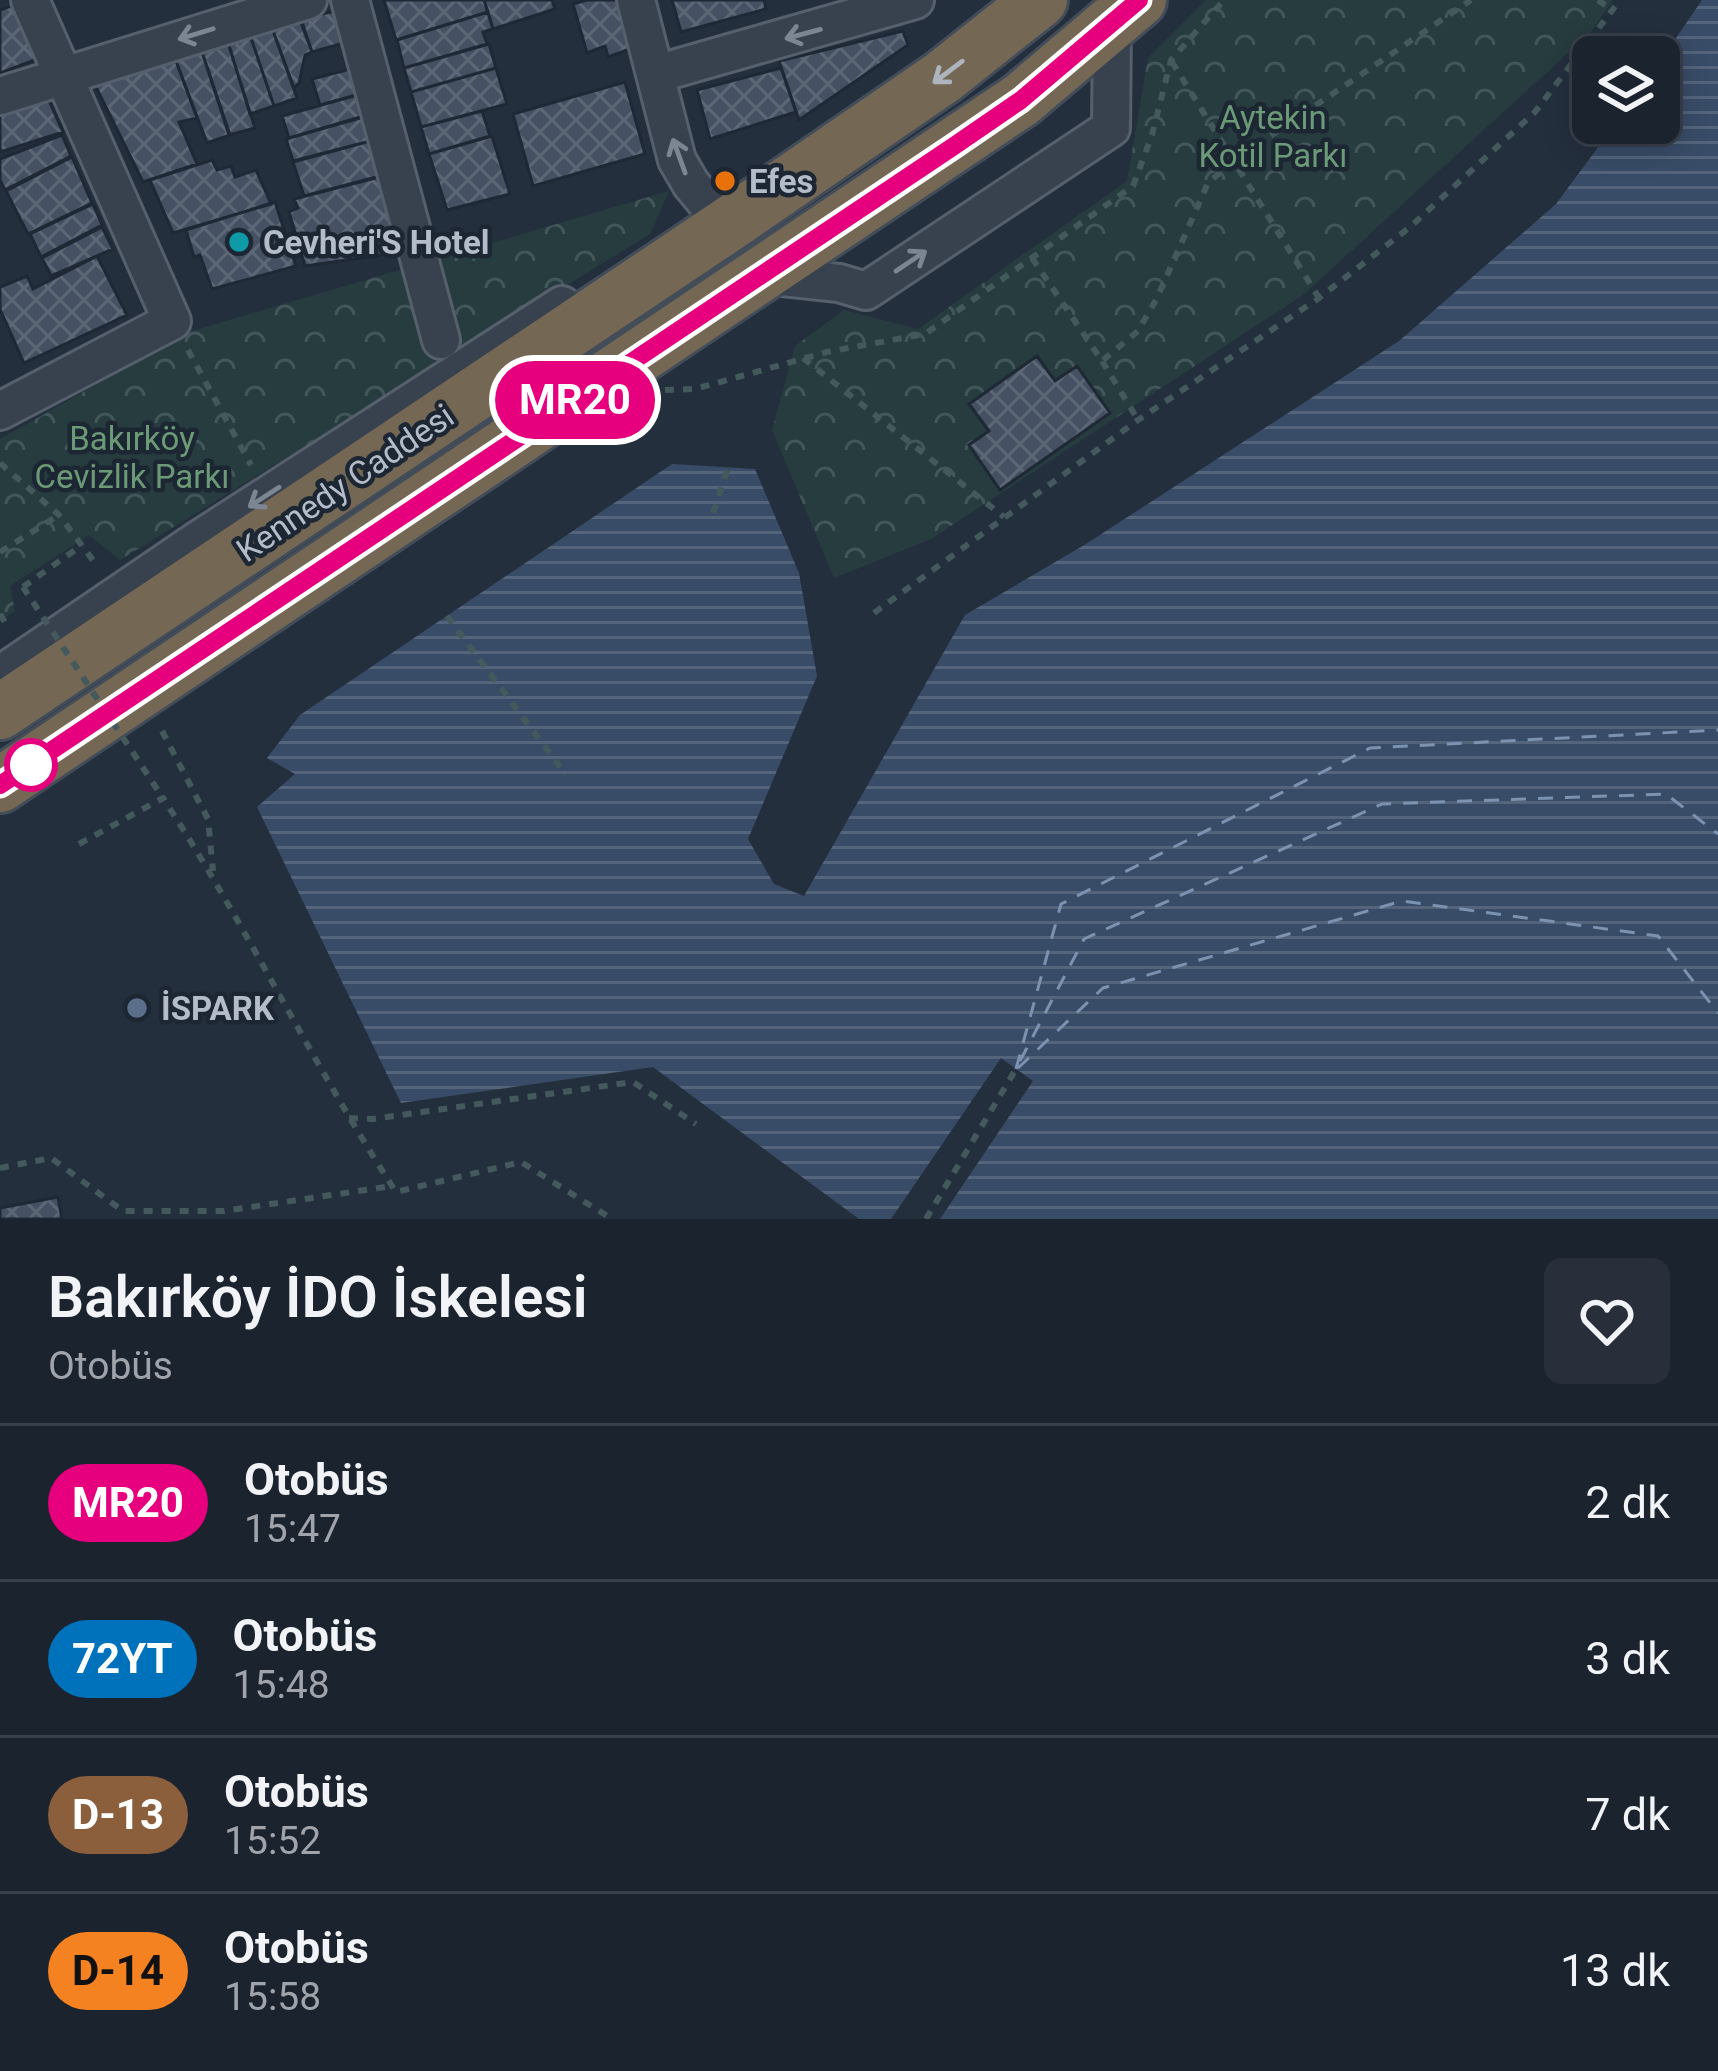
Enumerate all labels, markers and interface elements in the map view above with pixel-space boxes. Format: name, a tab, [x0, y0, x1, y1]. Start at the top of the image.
one-way arrow	[178, 24, 216, 46]
one-way arrow	[785, 24, 823, 46]
map controls	[1572, 36, 1680, 144]
button: layers	[1572, 36, 1680, 144]
one-way arrow	[932, 59, 964, 85]
park label: Aytekin Kotil Parkı	[1199, 98, 1347, 175]
one-way arrow	[666, 139, 688, 176]
place label: Efes	[749, 162, 813, 201]
marker: Efes	[712, 168, 738, 194]
place label: Cevheri'S Hotel	[263, 223, 490, 262]
marker: Cevheri'S Hotel	[226, 229, 252, 255]
one-way arrow	[893, 249, 927, 274]
line badge: MR20	[491, 361, 659, 439]
text: MR20	[519, 375, 631, 424]
street label: Kennedy Caddesi	[229, 396, 461, 570]
park label: Bakırköy Cevizlik Parkı	[35, 419, 229, 496]
one-way arrow	[247, 485, 281, 510]
unlabelled marker	[6, 740, 56, 790]
place label: İSPARK	[161, 989, 275, 1028]
marker: İSPARK	[124, 995, 150, 1021]
button: heart	[1544, 1258, 1670, 1384]
text: Bakırköy İDO İskelesi	[48, 1264, 588, 1331]
text: Otobüs	[48, 1343, 173, 1389]
text: Otobüs	[244, 1453, 389, 1506]
text: 2 dk	[1585, 1476, 1670, 1529]
text: MR20	[72, 1478, 184, 1527]
text: 15:47	[244, 1506, 341, 1552]
text: Otobüs	[233, 1609, 377, 1662]
text: 3 dk	[1585, 1632, 1670, 1685]
text: 72YT	[72, 1634, 173, 1683]
text: 15:48	[233, 1662, 330, 1708]
text: Otobüs	[224, 1765, 369, 1818]
text: 7 dk	[1585, 1788, 1670, 1841]
text: D-13	[72, 1790, 164, 1839]
text: 15:52	[224, 1818, 321, 1864]
text: Otobüs	[224, 1921, 369, 1974]
text: 13 dk	[1560, 1944, 1670, 1997]
text: D-14	[72, 1946, 164, 1995]
text: 15:58	[224, 1974, 321, 2020]

